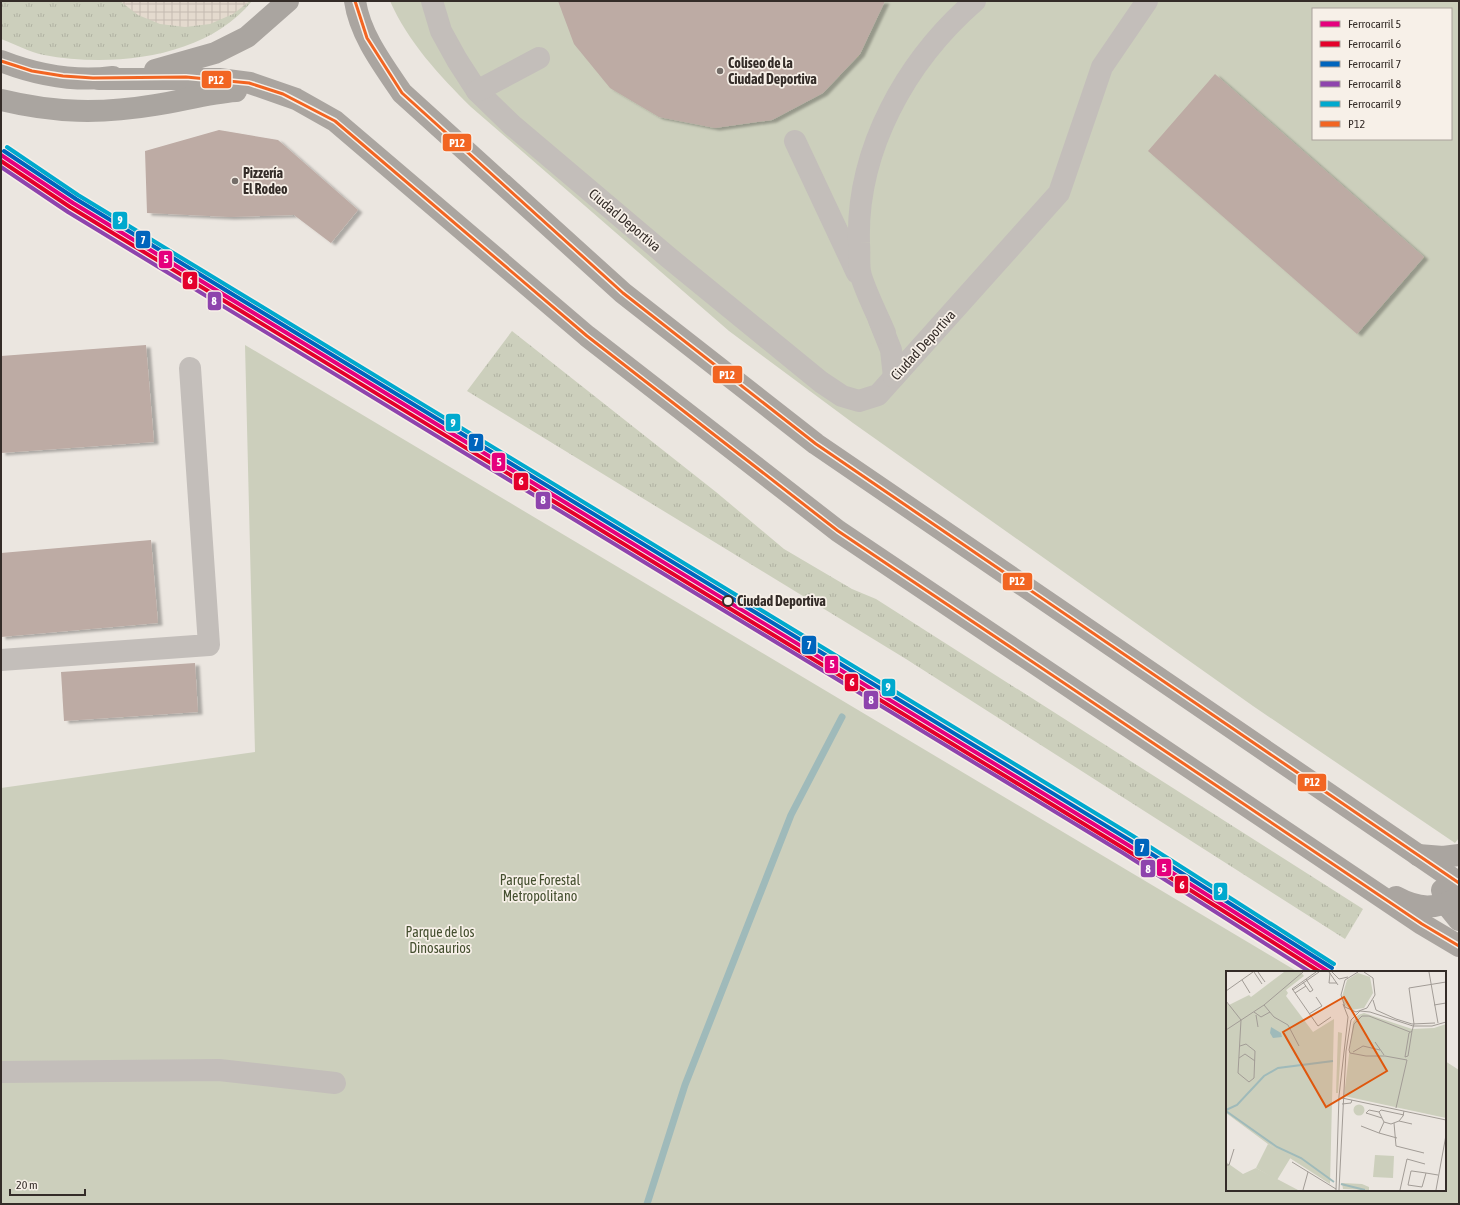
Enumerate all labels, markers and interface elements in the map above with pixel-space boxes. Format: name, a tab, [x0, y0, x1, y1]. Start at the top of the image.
legend	[1312, 8, 1452, 140]
text: Ferrocarril 5	[1348, 17, 1401, 31]
text: Ferrocarril 6	[1348, 37, 1401, 51]
place label: Coliseo de la Ciudad Deportiva	[728, 55, 817, 87]
text: Ferrocarril 7	[1348, 57, 1401, 71]
marker: Coliseo de la Ciudad Deportiva	[715, 66, 725, 76]
line badge: P12	[201, 70, 232, 89]
text: P12	[208, 74, 224, 86]
text: Ferrocarril 8	[1348, 77, 1401, 91]
text: Ferrocarril 9	[1348, 97, 1401, 111]
text: P12	[1348, 117, 1365, 131]
line badge: P12	[442, 133, 472, 152]
text: P12	[449, 137, 465, 149]
place label: Pizzería El Rodeo	[243, 165, 288, 197]
marker: Pizzería El Rodeo	[230, 176, 240, 186]
street label: Ciudad Deportiva	[586, 185, 664, 255]
line badge: 9	[112, 211, 128, 230]
text: 9	[117, 214, 123, 226]
line badge: 7	[135, 230, 151, 249]
text: 7	[140, 234, 146, 246]
line badge: 5	[158, 250, 173, 269]
text: 5	[163, 253, 169, 265]
line badge: 6	[182, 271, 198, 290]
text: 6	[187, 274, 193, 286]
line badge: 8	[207, 291, 222, 311]
text: 8	[211, 295, 217, 307]
street label: Ciudad Deportiva	[887, 307, 959, 383]
line badge: P12	[712, 365, 743, 384]
text: P12	[719, 369, 735, 381]
line badge: 9	[445, 413, 461, 432]
text: 9	[450, 417, 456, 429]
line badge: 7	[468, 433, 484, 452]
text: 7	[473, 436, 479, 448]
line badge: 5	[491, 452, 506, 472]
text: 5	[496, 456, 502, 468]
line badge: 6	[513, 472, 529, 491]
text: 6	[518, 475, 524, 487]
line badge: 8	[535, 491, 551, 510]
text: 8	[540, 494, 546, 506]
line badge: P12	[1002, 572, 1033, 591]
text: P12	[1009, 575, 1025, 587]
place label: Ciudad Deportiva	[737, 593, 826, 609]
marker: Ciudad Deportiva	[722, 595, 734, 607]
line badge: 7	[801, 635, 817, 655]
text: 7	[806, 639, 812, 651]
line badge: 5	[824, 655, 839, 674]
text: 5	[829, 658, 835, 670]
line badge: 6	[844, 673, 859, 692]
text: 6	[849, 676, 855, 688]
line badge: 9	[881, 678, 896, 697]
text: 9	[885, 681, 891, 693]
line badge: 8	[863, 690, 879, 710]
text: 8	[868, 694, 874, 706]
line badge: P12	[1297, 773, 1327, 792]
text: P12	[1304, 776, 1320, 788]
line badge: 7	[1134, 838, 1150, 857]
text: 7	[1139, 842, 1145, 854]
line badge: 5	[1156, 858, 1172, 877]
line badge: 8	[1140, 859, 1156, 878]
text: 5	[1161, 862, 1167, 874]
text: 8	[1145, 863, 1151, 875]
park label: Parque Forestal Metropolitano	[500, 872, 581, 904]
line badge: 6	[1174, 875, 1189, 894]
text: 6	[1179, 879, 1185, 891]
line badge: 9	[1213, 882, 1228, 901]
text: 9	[1217, 885, 1223, 897]
park label: Parque de los Dinosaurios	[406, 924, 474, 956]
inset map	[1226, 971, 1446, 1191]
scale bar	[10, 1171, 85, 1197]
text: 20 m	[16, 1178, 38, 1192]

